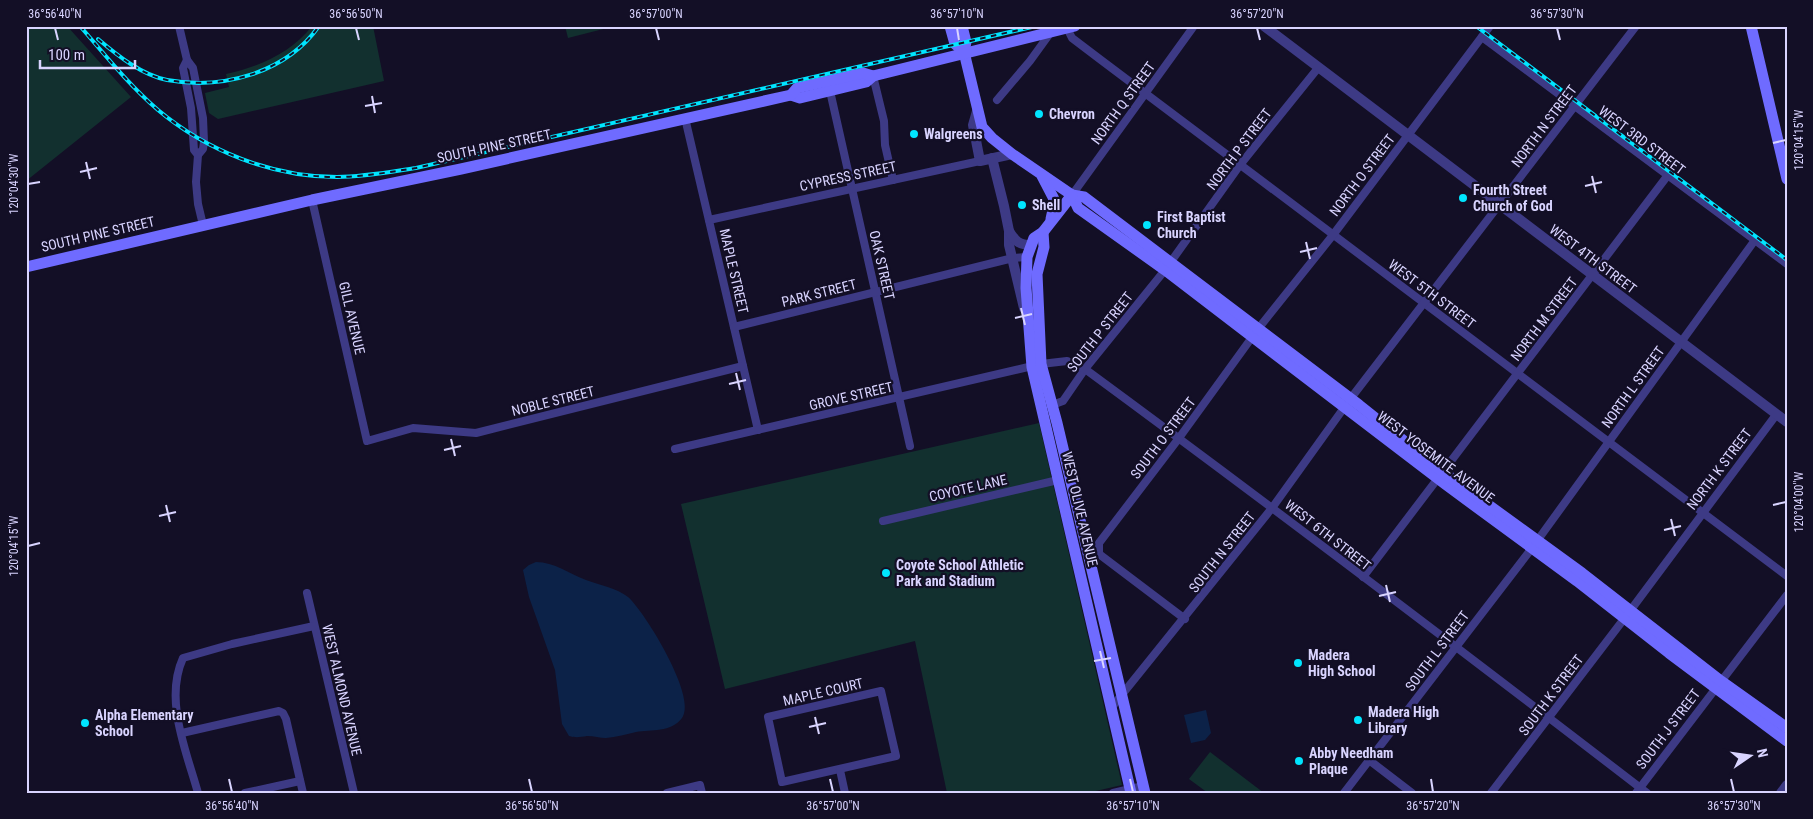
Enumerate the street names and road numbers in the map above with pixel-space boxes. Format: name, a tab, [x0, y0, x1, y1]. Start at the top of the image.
street label: NORTH Q STREET	[1088, 59, 1158, 147]
street label: NORTH N STREET	[1508, 82, 1580, 170]
street label: WEST 3RD STREET	[1596, 102, 1688, 178]
street label: NORTH P STREET	[1203, 105, 1275, 193]
street label: SOUTH PINE STREET	[436, 126, 552, 166]
street label: NORTH O STREET	[1326, 131, 1398, 219]
street label: CYPRESS STREET	[798, 158, 898, 194]
street label: SOUTH PINE STREET	[40, 213, 156, 255]
street label: WEST 4TH STREET	[1546, 221, 1640, 297]
street label: MAPLE STREET	[716, 227, 752, 315]
street label: OAK STREET	[866, 229, 898, 301]
street label: WEST 5TH STREET	[1385, 256, 1479, 332]
street label: NORTH M STREET	[1507, 274, 1581, 364]
street label: PARK STREET	[780, 276, 858, 310]
street label: GILL AVENUE	[336, 280, 368, 356]
street label: SOUTH P STREET	[1064, 289, 1136, 375]
street label: NORTH L STREET	[1598, 343, 1668, 431]
street label: GROVE STREET	[808, 379, 894, 413]
street label: NOBLE STREET	[510, 383, 596, 419]
street label: SOUTH O STREET	[1127, 394, 1199, 482]
street label: WEST YOSEMITE AVENUE	[1374, 408, 1498, 506]
street label: NORTH K STREET	[1683, 425, 1755, 513]
street label: WEST OLIVE AVENUE	[1059, 450, 1101, 568]
street label: COYOTE LANE	[928, 471, 1009, 505]
street label: WEST 6TH STREET	[1282, 497, 1374, 573]
street label: SOUTH N STREET	[1186, 508, 1258, 596]
street label: SOUTH L STREET	[1402, 608, 1472, 694]
street label: WEST ALMOND AVENUE	[319, 623, 365, 757]
street label: SOUTH K STREET	[1515, 651, 1587, 739]
street label: MAPLE COURT	[781, 675, 865, 709]
street label: SOUTH J STREET	[1633, 686, 1703, 772]

